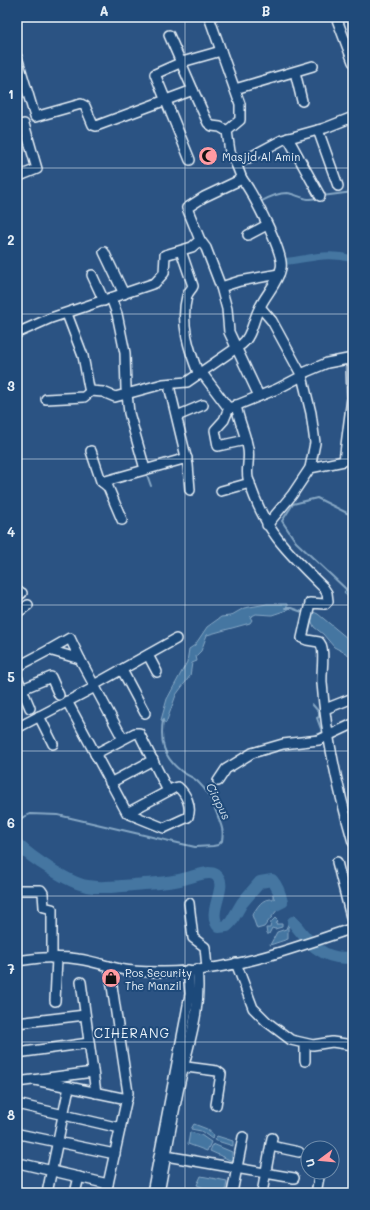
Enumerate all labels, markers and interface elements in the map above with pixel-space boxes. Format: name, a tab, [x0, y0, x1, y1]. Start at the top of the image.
text: A	[99, 2, 109, 19]
text: B	[262, 2, 271, 19]
text: 1	[8, 85, 14, 102]
mosque icon: Masjid Al Amin	[197, 145, 219, 167]
place label: Masjid Al Amin	[222, 149, 300, 164]
text: 2	[7, 231, 15, 248]
text: 3	[7, 377, 15, 394]
text: 4	[7, 523, 15, 540]
text: 5	[7, 668, 15, 685]
water label: Ciapus	[203, 780, 235, 822]
text: 6	[7, 814, 15, 831]
text: 7	[7, 960, 15, 977]
place label: Pos Security The Manzil	[125, 965, 192, 993]
shop icon: Pos Security The Manzil	[100, 967, 122, 989]
district label: CIHERANG	[94, 1024, 170, 1041]
text: 8	[7, 1106, 15, 1123]
north arrow	[300, 1140, 340, 1180]
text: U	[302, 1157, 318, 1169]

